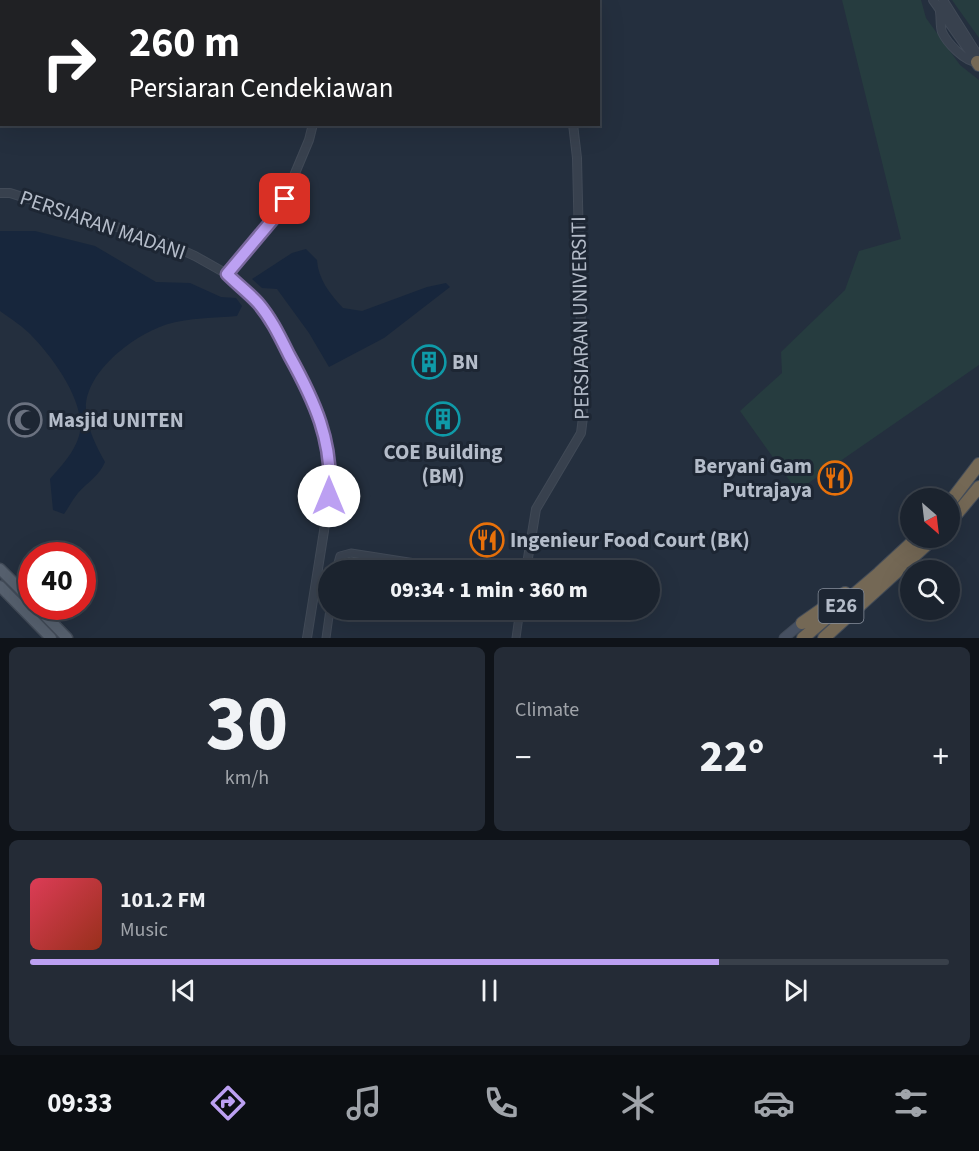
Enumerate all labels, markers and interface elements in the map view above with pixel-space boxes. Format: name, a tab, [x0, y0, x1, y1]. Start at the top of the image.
text: 260 m	[129, 13, 240, 73]
icon: right	[30, 24, 108, 102]
text: Persiaran Cendekiawan	[129, 69, 393, 108]
pin	[259, 173, 310, 224]
icon: arrive	[268, 182, 301, 215]
street label: PERSIARAN MADANI	[16, 183, 190, 267]
street label: PERSIARAN UNIVERSITI	[563, 216, 597, 420]
building icon: BN	[411, 344, 447, 380]
place label: BN	[452, 347, 479, 377]
building icon: COE Building (BM)	[425, 401, 461, 437]
mosque icon: Masjid UNITEN	[7, 402, 43, 438]
place label: Masjid UNITEN	[48, 405, 184, 435]
place label: COE Building (BM)	[383, 437, 503, 491]
place label: Beryani Gam Putrajaya	[694, 451, 812, 505]
restaurant icon: Beryani Gam Putrajaya	[817, 460, 853, 496]
position arrow	[297, 464, 361, 528]
north arrow	[900, 488, 960, 548]
map controls	[900, 488, 960, 620]
restaurant icon: Ingenieur Food Court (BK)	[469, 522, 505, 558]
place label: Ingenieur Food Court (BK)	[510, 525, 750, 555]
speed limit sign: 40	[18, 542, 96, 620]
button: search	[900, 560, 960, 620]
text: 09:34 · 1 min · 360 m	[390, 574, 588, 606]
road number: E26	[818, 589, 864, 623]
text: 30	[206, 669, 288, 780]
text: Climate	[515, 696, 579, 724]
text: 22°	[700, 725, 764, 789]
text: −	[515, 734, 531, 781]
text: +	[933, 734, 949, 781]
text: km/h	[225, 764, 269, 792]
text: 101.2 FM	[120, 884, 206, 916]
text: Music	[120, 916, 168, 944]
icon: previous	[167, 974, 200, 1007]
icon: pause	[473, 974, 506, 1007]
icon: next	[779, 974, 812, 1007]
icon: directions	[207, 1082, 249, 1124]
icon: music	[343, 1082, 385, 1124]
icon: phone	[480, 1082, 522, 1124]
icon: climate	[617, 1082, 659, 1124]
icon: car	[753, 1082, 795, 1124]
icon: filters	[890, 1082, 932, 1124]
text: 09:33	[47, 1084, 112, 1123]

